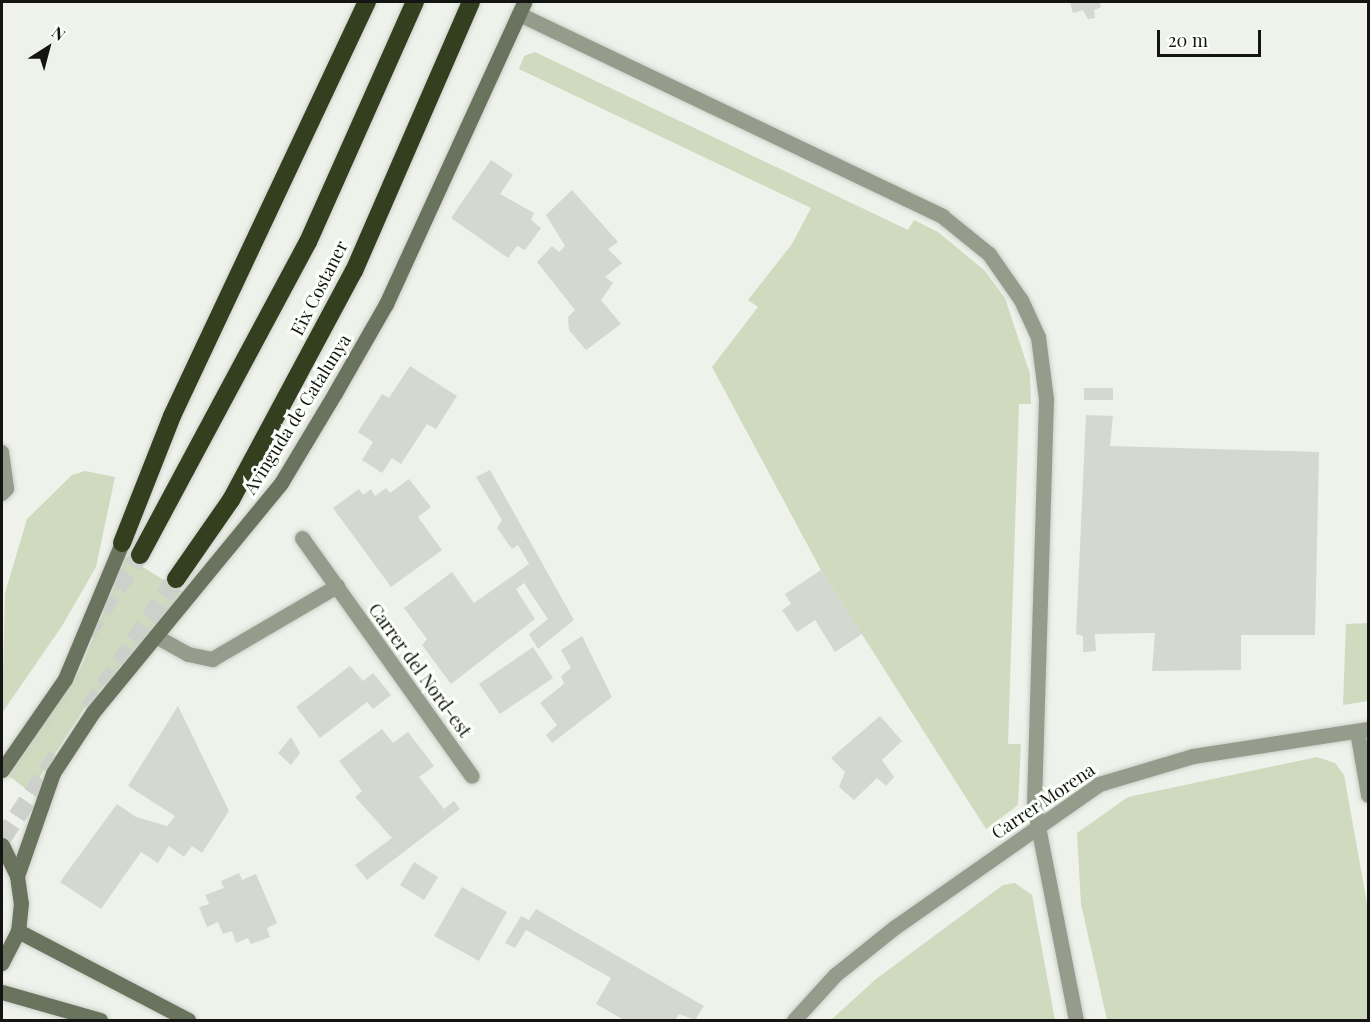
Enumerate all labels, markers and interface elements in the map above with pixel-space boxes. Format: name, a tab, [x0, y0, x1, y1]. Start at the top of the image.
north arrow	[18, 18, 78, 78]
scale bar	[1160, 18, 1264, 56]
text: N	[48, 21, 70, 45]
text: 20 m	[1168, 28, 1208, 52]
street label: Eix Costaner	[286, 237, 352, 339]
street label: Avinguda de Catalunya	[239, 330, 355, 498]
street label: Carrer del Nord-est	[364, 599, 476, 741]
street label: Carrer Morena	[987, 758, 1099, 844]

